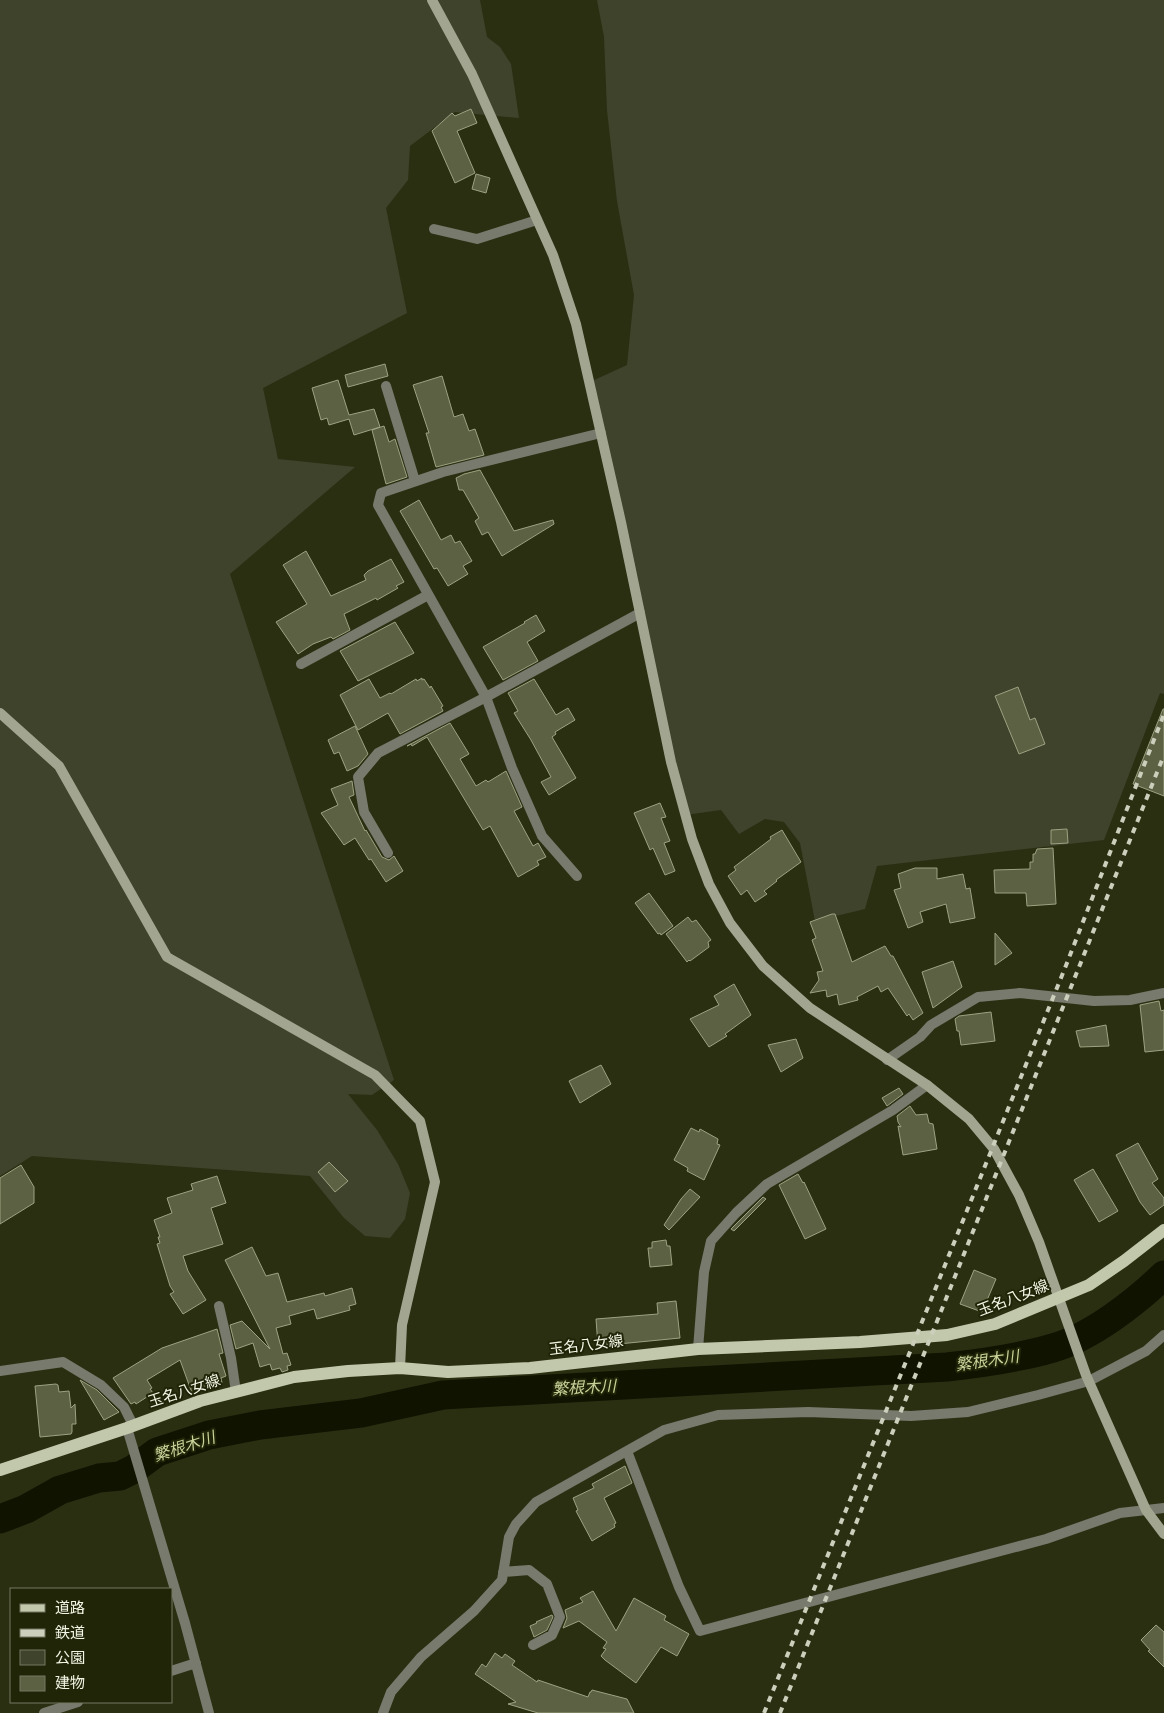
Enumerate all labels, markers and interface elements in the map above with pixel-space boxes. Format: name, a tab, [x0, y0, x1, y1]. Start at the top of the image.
street label: 玉名八女線	[974, 1275, 1051, 1319]
street label: 玉名八女線	[548, 1331, 624, 1358]
water label: 繁根木川	[954, 1345, 1022, 1373]
street label: 玉名八女線	[145, 1370, 222, 1410]
water label: 繁根木川	[552, 1375, 618, 1398]
water label: 繁根木川	[150, 1426, 219, 1464]
legend	[10, 1588, 172, 1703]
text: 道路	[55, 1598, 85, 1616]
text: 鉄道	[55, 1623, 85, 1641]
text: 公園	[55, 1648, 85, 1666]
text: 建物	[55, 1673, 85, 1691]

